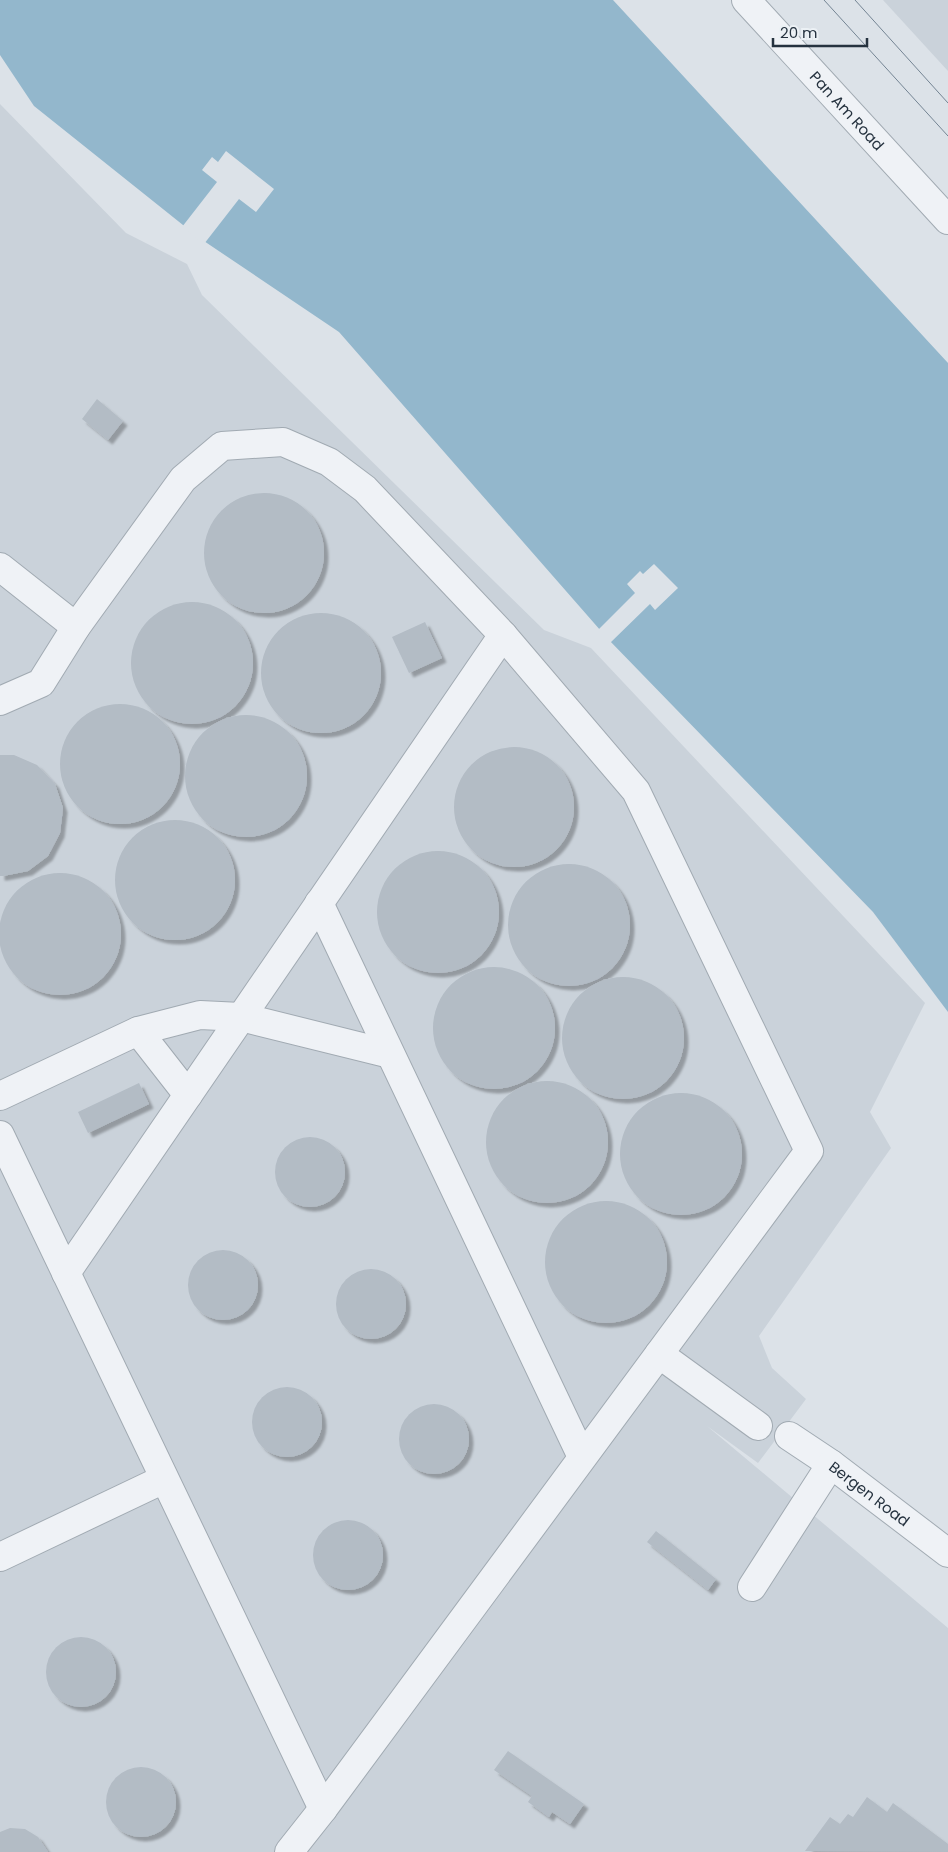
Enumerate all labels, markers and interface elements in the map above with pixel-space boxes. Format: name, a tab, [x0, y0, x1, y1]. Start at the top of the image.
scale bar	[773, 15, 867, 47]
text: 20 m	[780, 22, 818, 43]
street label: Pan Am Road	[806, 66, 889, 155]
street label: Bergen Road	[825, 1456, 914, 1531]

